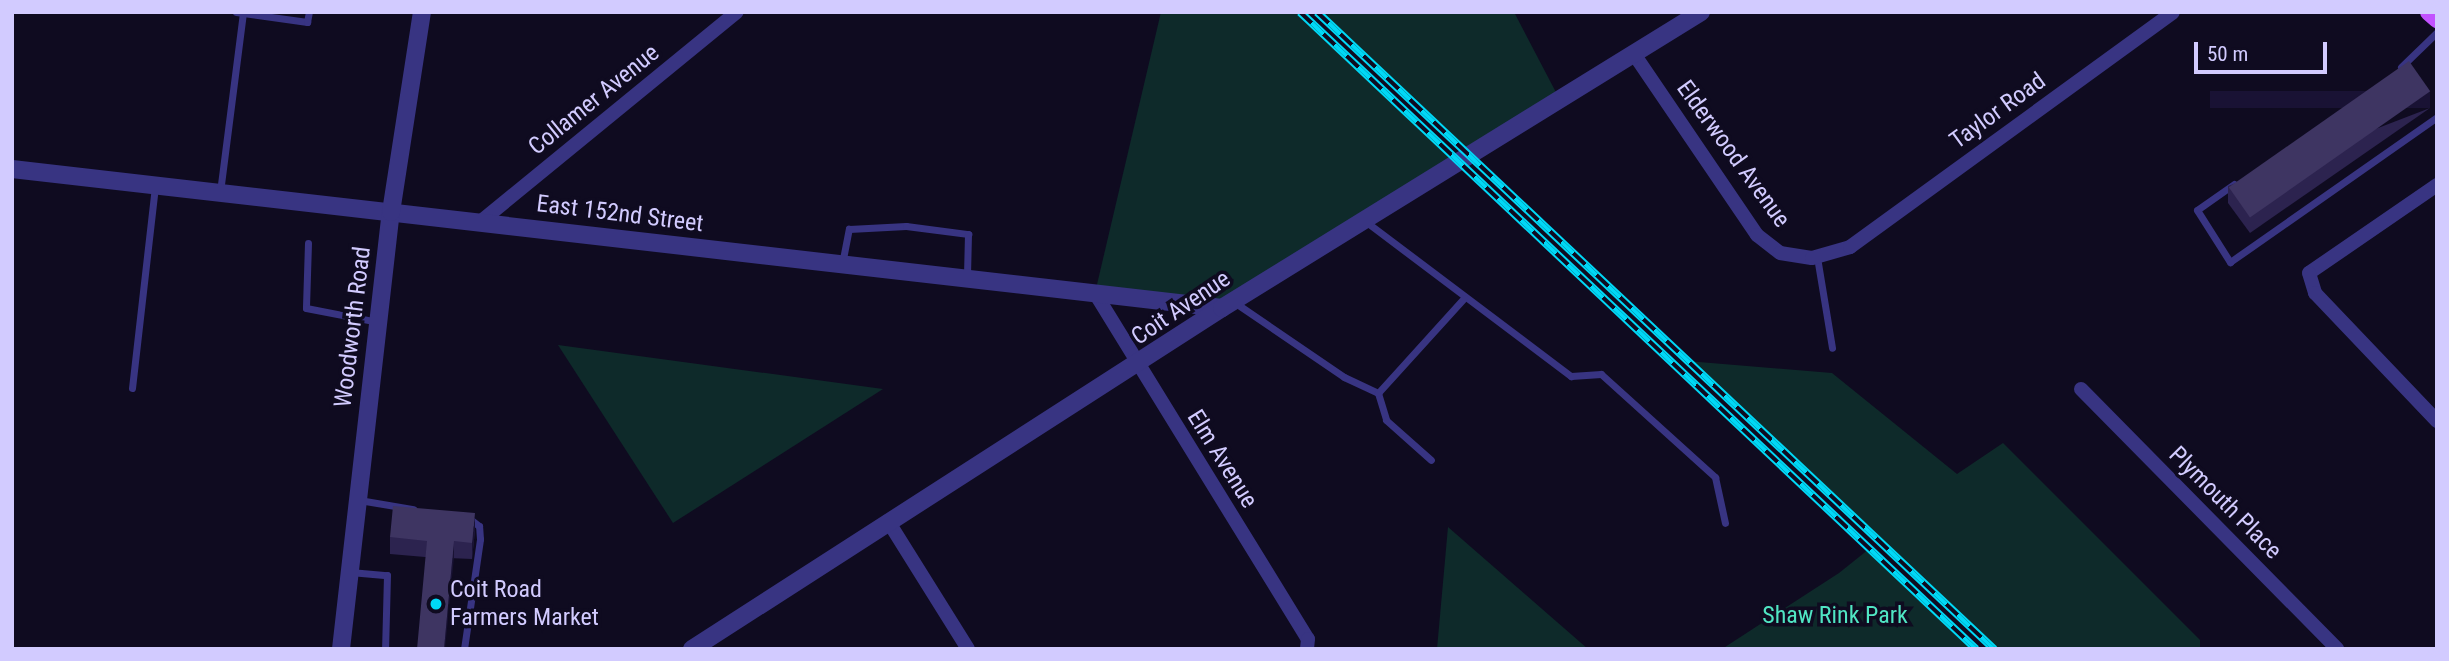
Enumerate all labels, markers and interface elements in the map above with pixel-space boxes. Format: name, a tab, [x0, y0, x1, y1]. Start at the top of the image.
scale bar	[2197, 28, 2330, 72]
street label: Collamer Avenue	[523, 39, 665, 161]
text: 50 m	[2207, 42, 2248, 66]
street label: Taylor Road	[1945, 67, 2051, 155]
street label: Elderwood Avenue	[1670, 75, 1796, 233]
street label: East 152nd Street	[535, 189, 705, 239]
street label: Woodworth Road	[329, 245, 377, 409]
street label: Coit Avenue	[1126, 265, 1236, 351]
street label: Elm Avenue	[1181, 405, 1263, 513]
street label: Plymouth Place	[2163, 441, 2287, 565]
place label: Coit Road Farmers Market	[450, 576, 599, 632]
marker: Coit Road Farmers Market	[428, 596, 444, 612]
park label: Shaw Rink Park	[1762, 602, 1908, 630]

